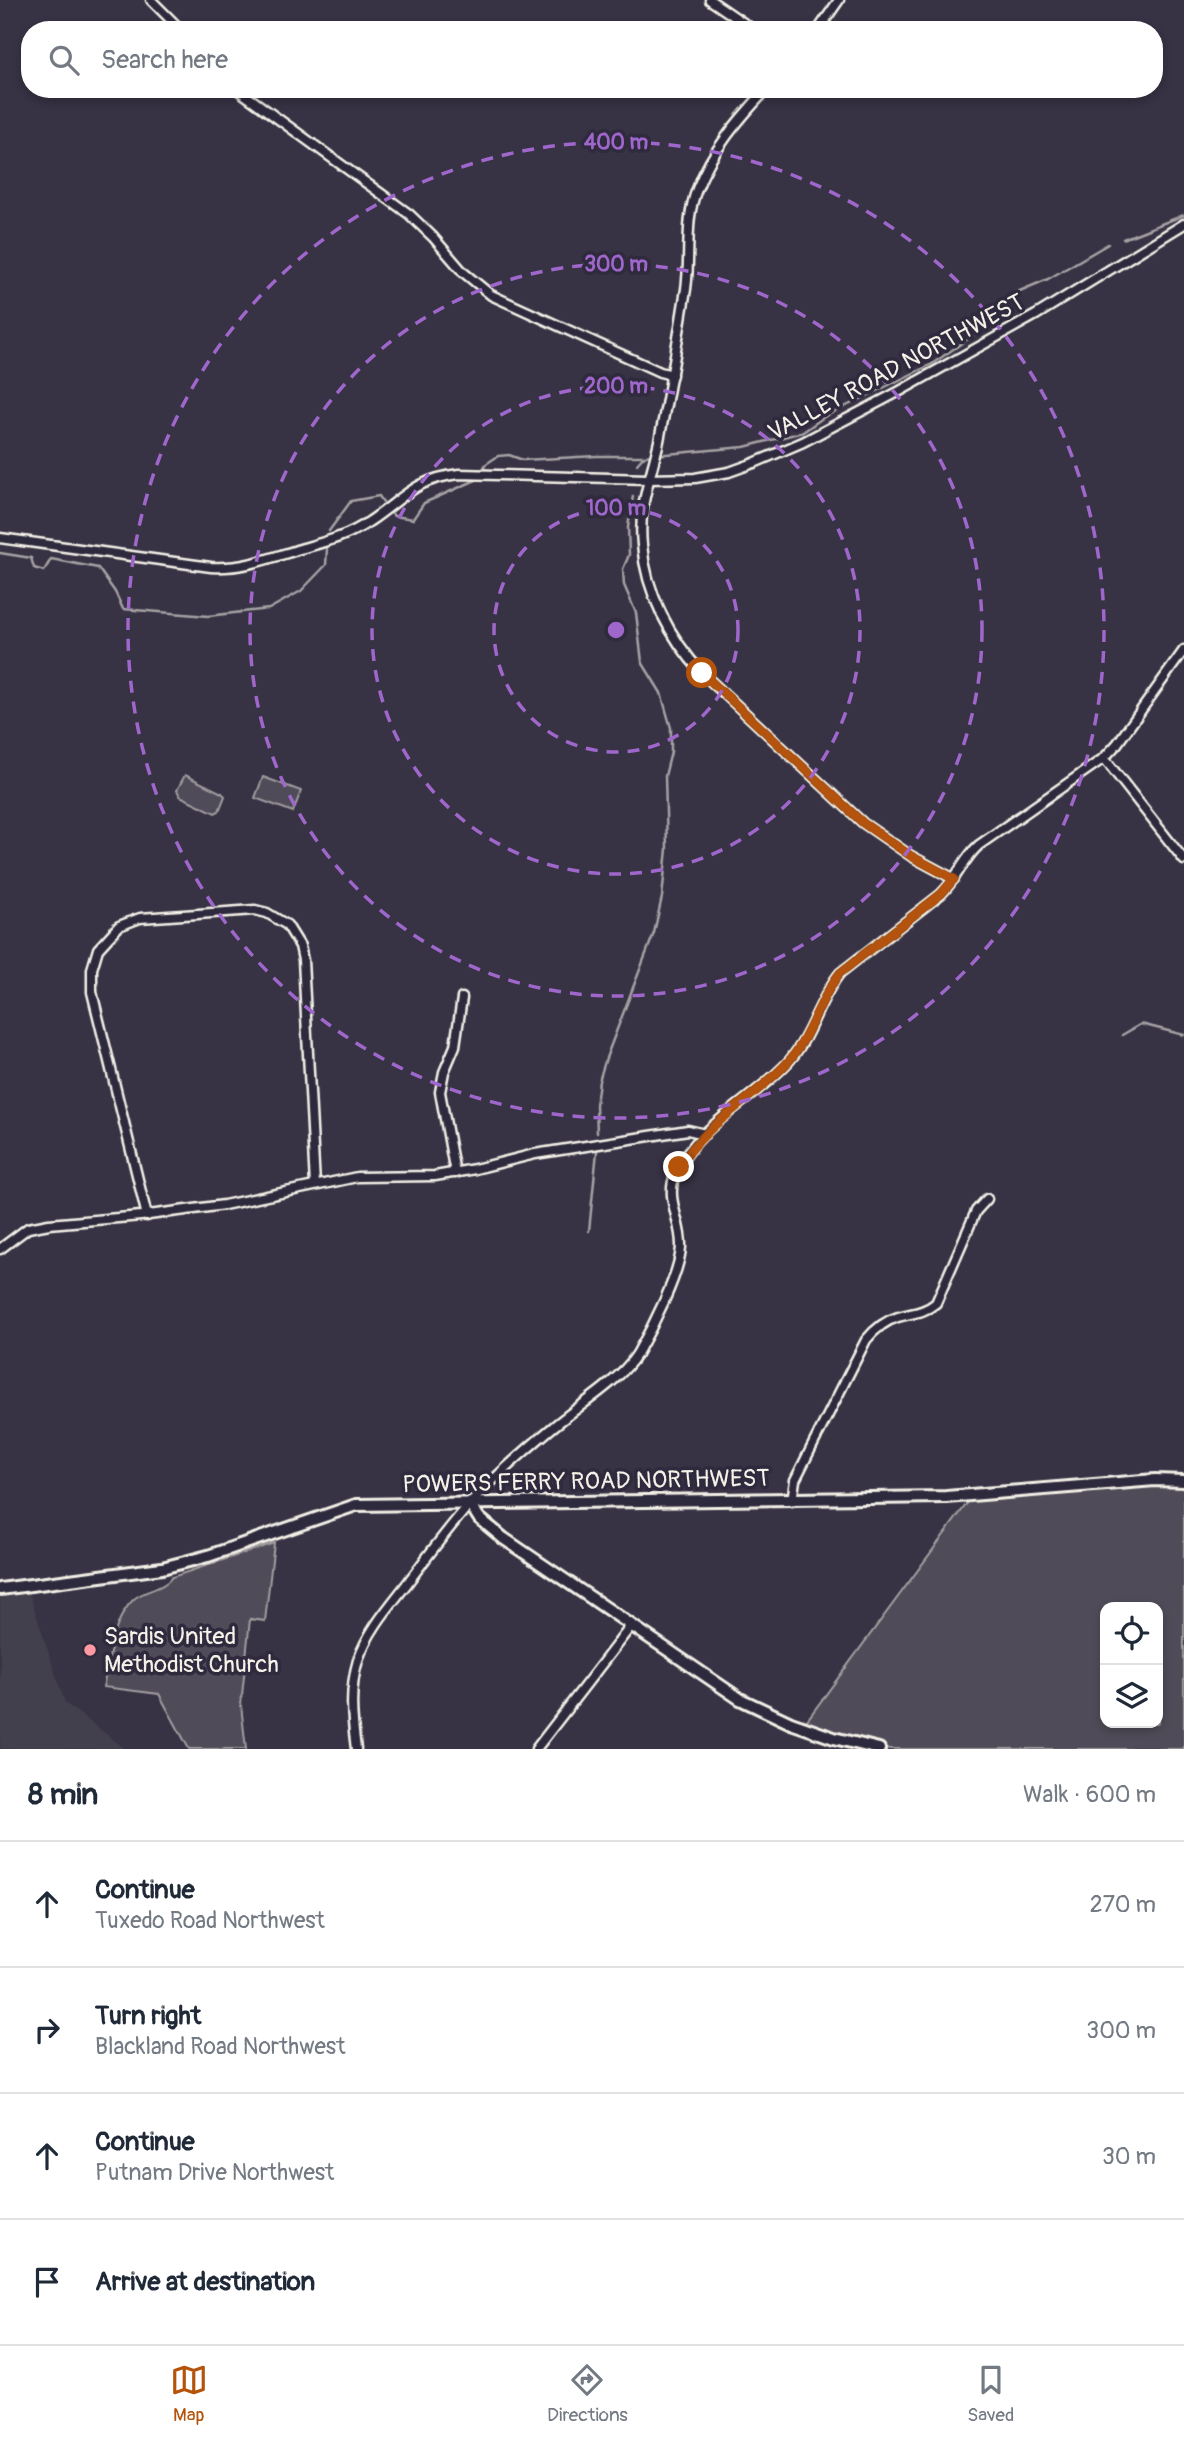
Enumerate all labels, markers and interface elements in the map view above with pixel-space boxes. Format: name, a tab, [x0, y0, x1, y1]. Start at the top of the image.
search box	[21, 21, 1163, 98]
icon: search	[45, 41, 83, 79]
text: Search here	[101, 44, 228, 76]
text: 400 m	[584, 129, 648, 156]
text: 300 m	[584, 251, 648, 278]
street label: VALLEY ROAD NORTHWEST	[763, 288, 1029, 447]
text: 200 m	[584, 373, 648, 400]
text: 100 m	[586, 495, 646, 522]
centre of rings	[604, 618, 628, 642]
route start	[686, 657, 717, 688]
route end	[663, 1151, 694, 1182]
street label: POWERS FERRY ROAD NORTHWEST	[402, 1464, 770, 1499]
map controls	[1100, 1602, 1163, 1728]
button: locate	[1100, 1602, 1163, 1665]
place label: Sardis United Methodist Church	[104, 1622, 279, 1679]
marker: Sardis United Methodist Church	[82, 1642, 98, 1658]
button: layers	[1100, 1665, 1163, 1728]
text: 8 min	[28, 1776, 98, 1813]
text: Walk · 600 m	[1023, 1780, 1156, 1809]
text: Continue	[95, 1874, 195, 1906]
icon: ahead	[28, 1885, 66, 1923]
text: 270 m	[1090, 1890, 1156, 1919]
text: Tuxedo Road Northwest	[95, 1906, 325, 1935]
text: Turn right	[95, 2000, 201, 2032]
icon: right	[28, 2011, 66, 2049]
text: 300 m	[1086, 2016, 1156, 2045]
text: Blackland Road Northwest	[95, 2032, 345, 2061]
text: Continue	[95, 2126, 195, 2158]
icon: ahead	[28, 2137, 66, 2175]
text: 30 m	[1102, 2142, 1156, 2171]
text: Putnam Drive Northwest	[95, 2158, 334, 2187]
icon: arrive	[28, 2263, 66, 2301]
text: Arrive at destination	[95, 2266, 315, 2298]
tab: Map	[170, 2361, 208, 2427]
tab: Directions	[547, 2361, 628, 2427]
tab: Saved	[967, 2361, 1014, 2427]

